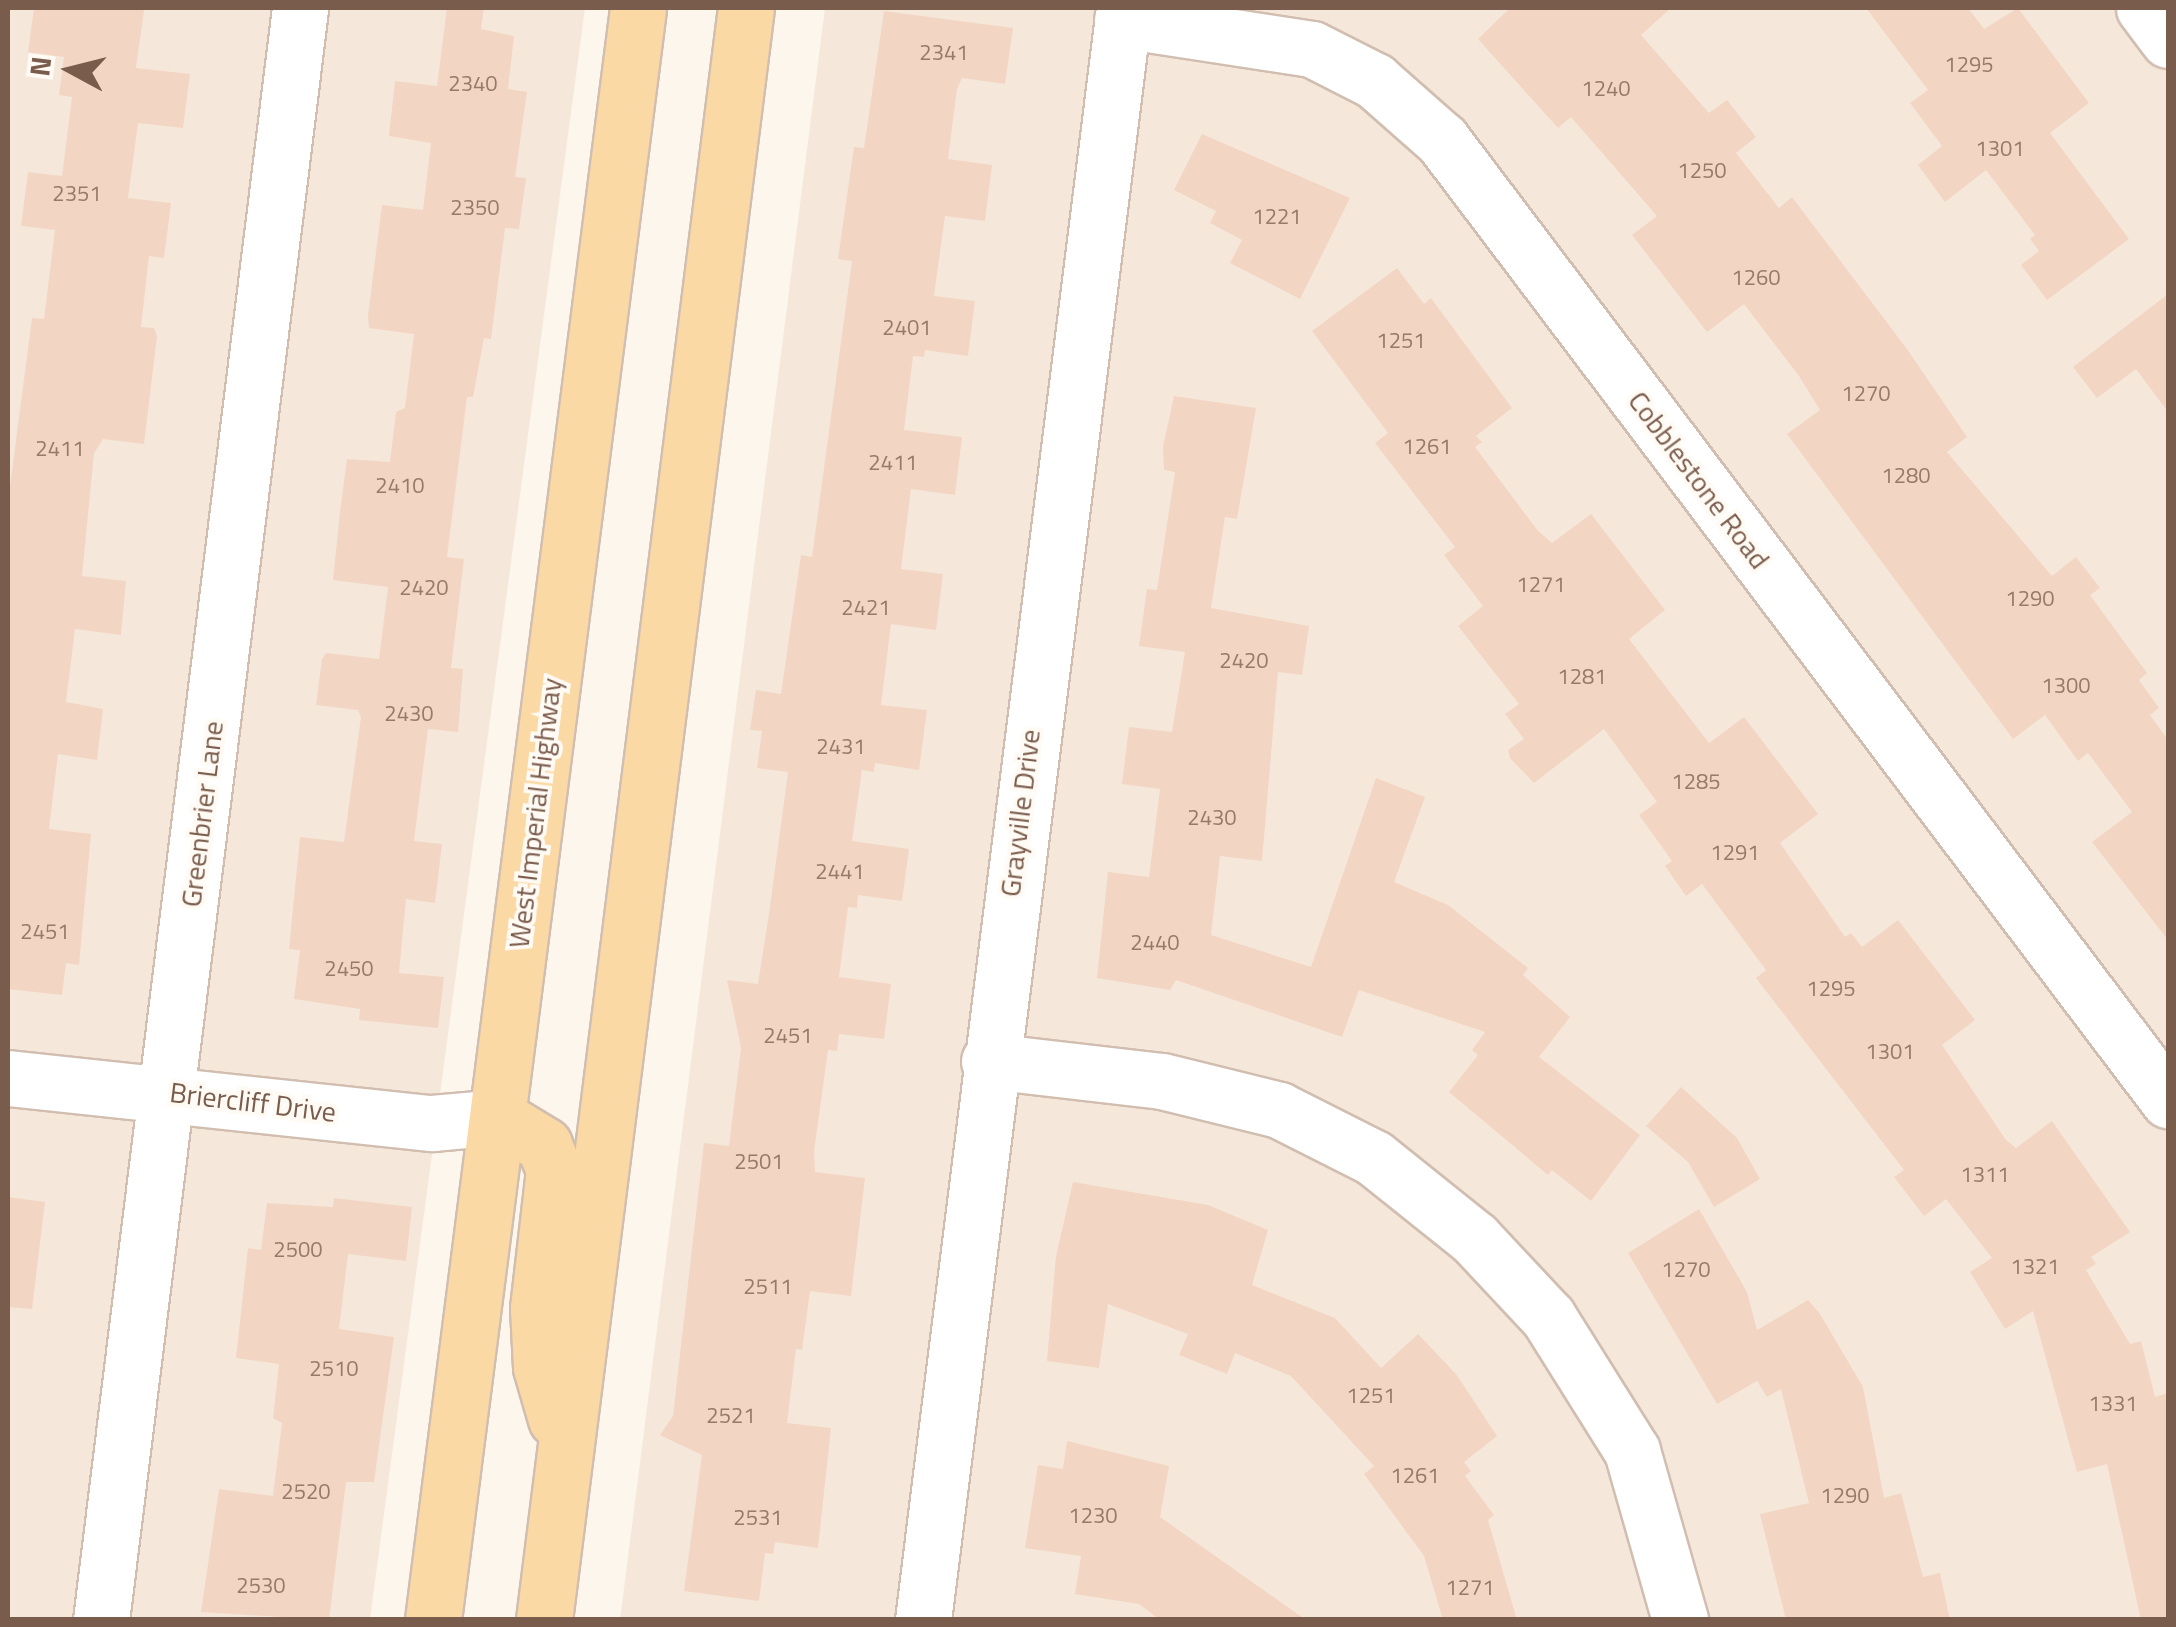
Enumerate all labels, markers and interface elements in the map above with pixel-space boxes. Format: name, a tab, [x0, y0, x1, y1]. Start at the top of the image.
north arrow	[20, 20, 120, 120]
house number: 2341	[919, 40, 969, 66]
house number: 1295	[1944, 52, 1994, 78]
text: N	[17, 54, 62, 79]
house number: 2340	[448, 71, 498, 97]
house number: 1240	[1581, 76, 1631, 102]
house number: 1301	[1975, 136, 2025, 162]
house number: 1250	[1677, 158, 1727, 184]
house number: 2351	[52, 181, 102, 207]
house number: 2350	[450, 195, 500, 221]
house number: 1221	[1252, 204, 1302, 230]
house number: 1260	[1731, 265, 1781, 291]
house number: 2401	[882, 315, 932, 341]
house number: 1251	[1376, 328, 1426, 354]
house number: 1270	[1841, 381, 1891, 407]
street label: Cobblestone Road	[1621, 385, 1777, 575]
house number: 1261	[1402, 434, 1452, 460]
house number: 2411	[35, 436, 85, 462]
house number: 2411	[868, 450, 918, 476]
house number: 1280	[1881, 463, 1931, 489]
house number: 2410	[375, 473, 425, 499]
house number: 1271	[1516, 572, 1566, 598]
house number: 2420	[399, 575, 449, 601]
house number: 1290	[2005, 586, 2055, 612]
house number: 2421	[841, 595, 891, 621]
house number: 2420	[1219, 648, 1269, 674]
house number: 1281	[1557, 664, 1607, 690]
house number: 1300	[2041, 673, 2091, 699]
street label: West Imperial Highway	[502, 676, 568, 950]
house number: 2430	[384, 701, 434, 727]
street label: Greenbrier Lane	[174, 719, 230, 909]
street label: Grayville Drive	[993, 727, 1047, 899]
house number: 2431	[816, 734, 866, 760]
house number: 1285	[1671, 769, 1721, 795]
house number: 2430	[1187, 805, 1237, 831]
house number: 1291	[1710, 840, 1760, 866]
house number: 2441	[815, 859, 865, 885]
house number: 2451	[20, 919, 70, 945]
house number: 2440	[1130, 930, 1180, 956]
house number: 2450	[324, 956, 374, 982]
house number: 1295	[1806, 976, 1856, 1002]
house number: 2451	[763, 1023, 813, 1049]
house number: 1301	[1865, 1039, 1915, 1065]
street label: Briercliff Drive	[168, 1075, 338, 1129]
house number: 2501	[734, 1149, 784, 1175]
house number: 1311	[1960, 1162, 2010, 1188]
house number: 2500	[273, 1237, 323, 1263]
house number: 1321	[2010, 1254, 2060, 1280]
house number: 1270	[1661, 1257, 1711, 1283]
house number: 2511	[743, 1274, 793, 1300]
house number: 2510	[309, 1356, 359, 1382]
house number: 1251	[1346, 1383, 1396, 1409]
house number: 1331	[2088, 1391, 2138, 1417]
house number: 2521	[706, 1403, 756, 1429]
house number: 1261	[1390, 1463, 1440, 1489]
house number: 2520	[281, 1479, 331, 1505]
house number: 1290	[1820, 1483, 1870, 1509]
house number: 1230	[1068, 1503, 1118, 1529]
house number: 2531	[733, 1505, 783, 1531]
house number: 2530	[236, 1573, 286, 1599]
house number: 1271	[1445, 1575, 1495, 1601]

